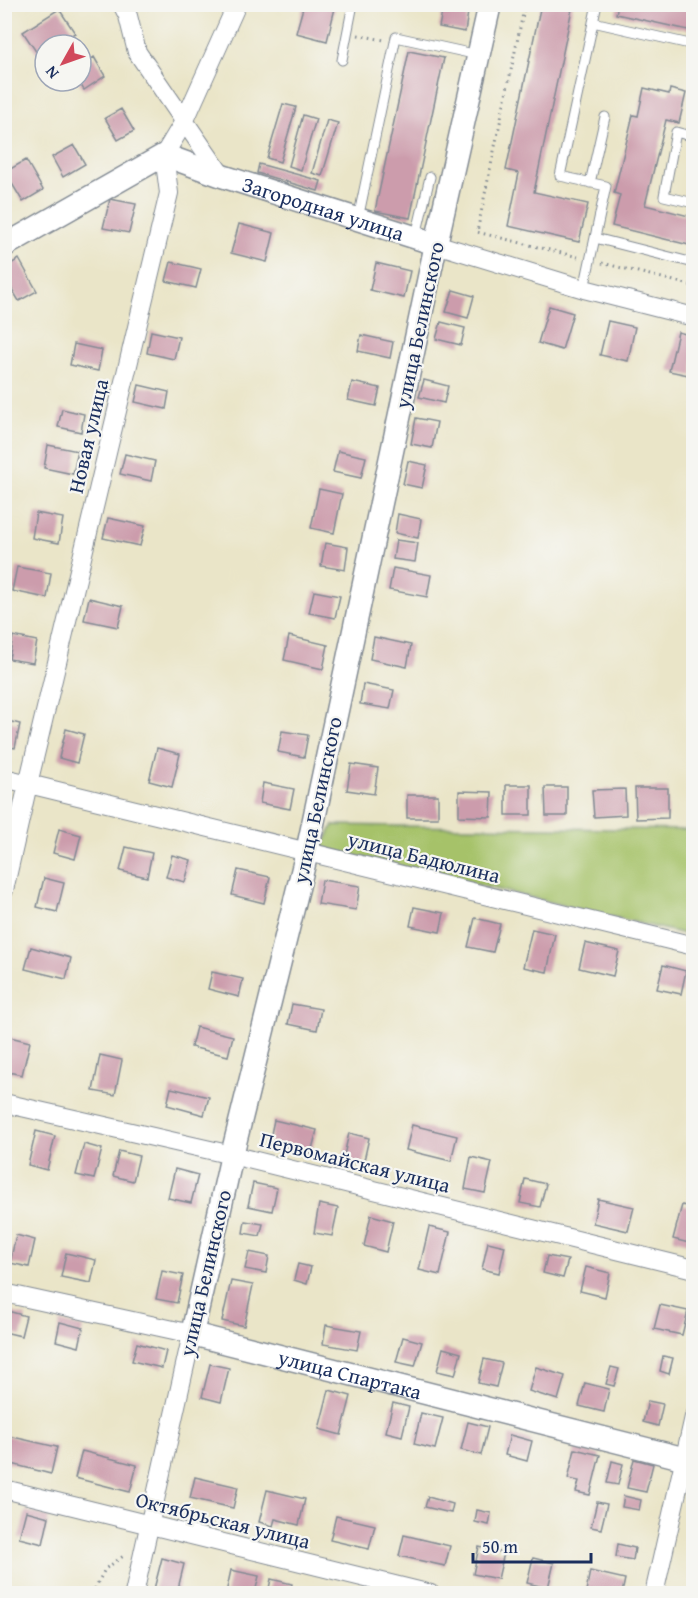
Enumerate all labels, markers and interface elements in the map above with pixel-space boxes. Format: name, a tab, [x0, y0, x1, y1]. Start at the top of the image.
north arrow	[33, 33, 93, 93]
text: N	[39, 61, 64, 84]
street label: Загородная улица	[238, 168, 408, 248]
street label: улица Белинского	[386, 239, 452, 412]
street label: Новая улица	[60, 376, 116, 496]
street label: улица Белинского	[284, 714, 350, 887]
street label: улица Бадюлина	[344, 823, 503, 891]
street label: Первомайская улица	[256, 1123, 454, 1201]
street label: улица Белинского	[171, 1187, 239, 1360]
street label: улица Спартака	[274, 1341, 425, 1407]
street label: Октябрьская улица	[133, 1483, 313, 1557]
scale bar	[473, 1526, 592, 1564]
text: 50 m	[482, 1533, 518, 1560]

